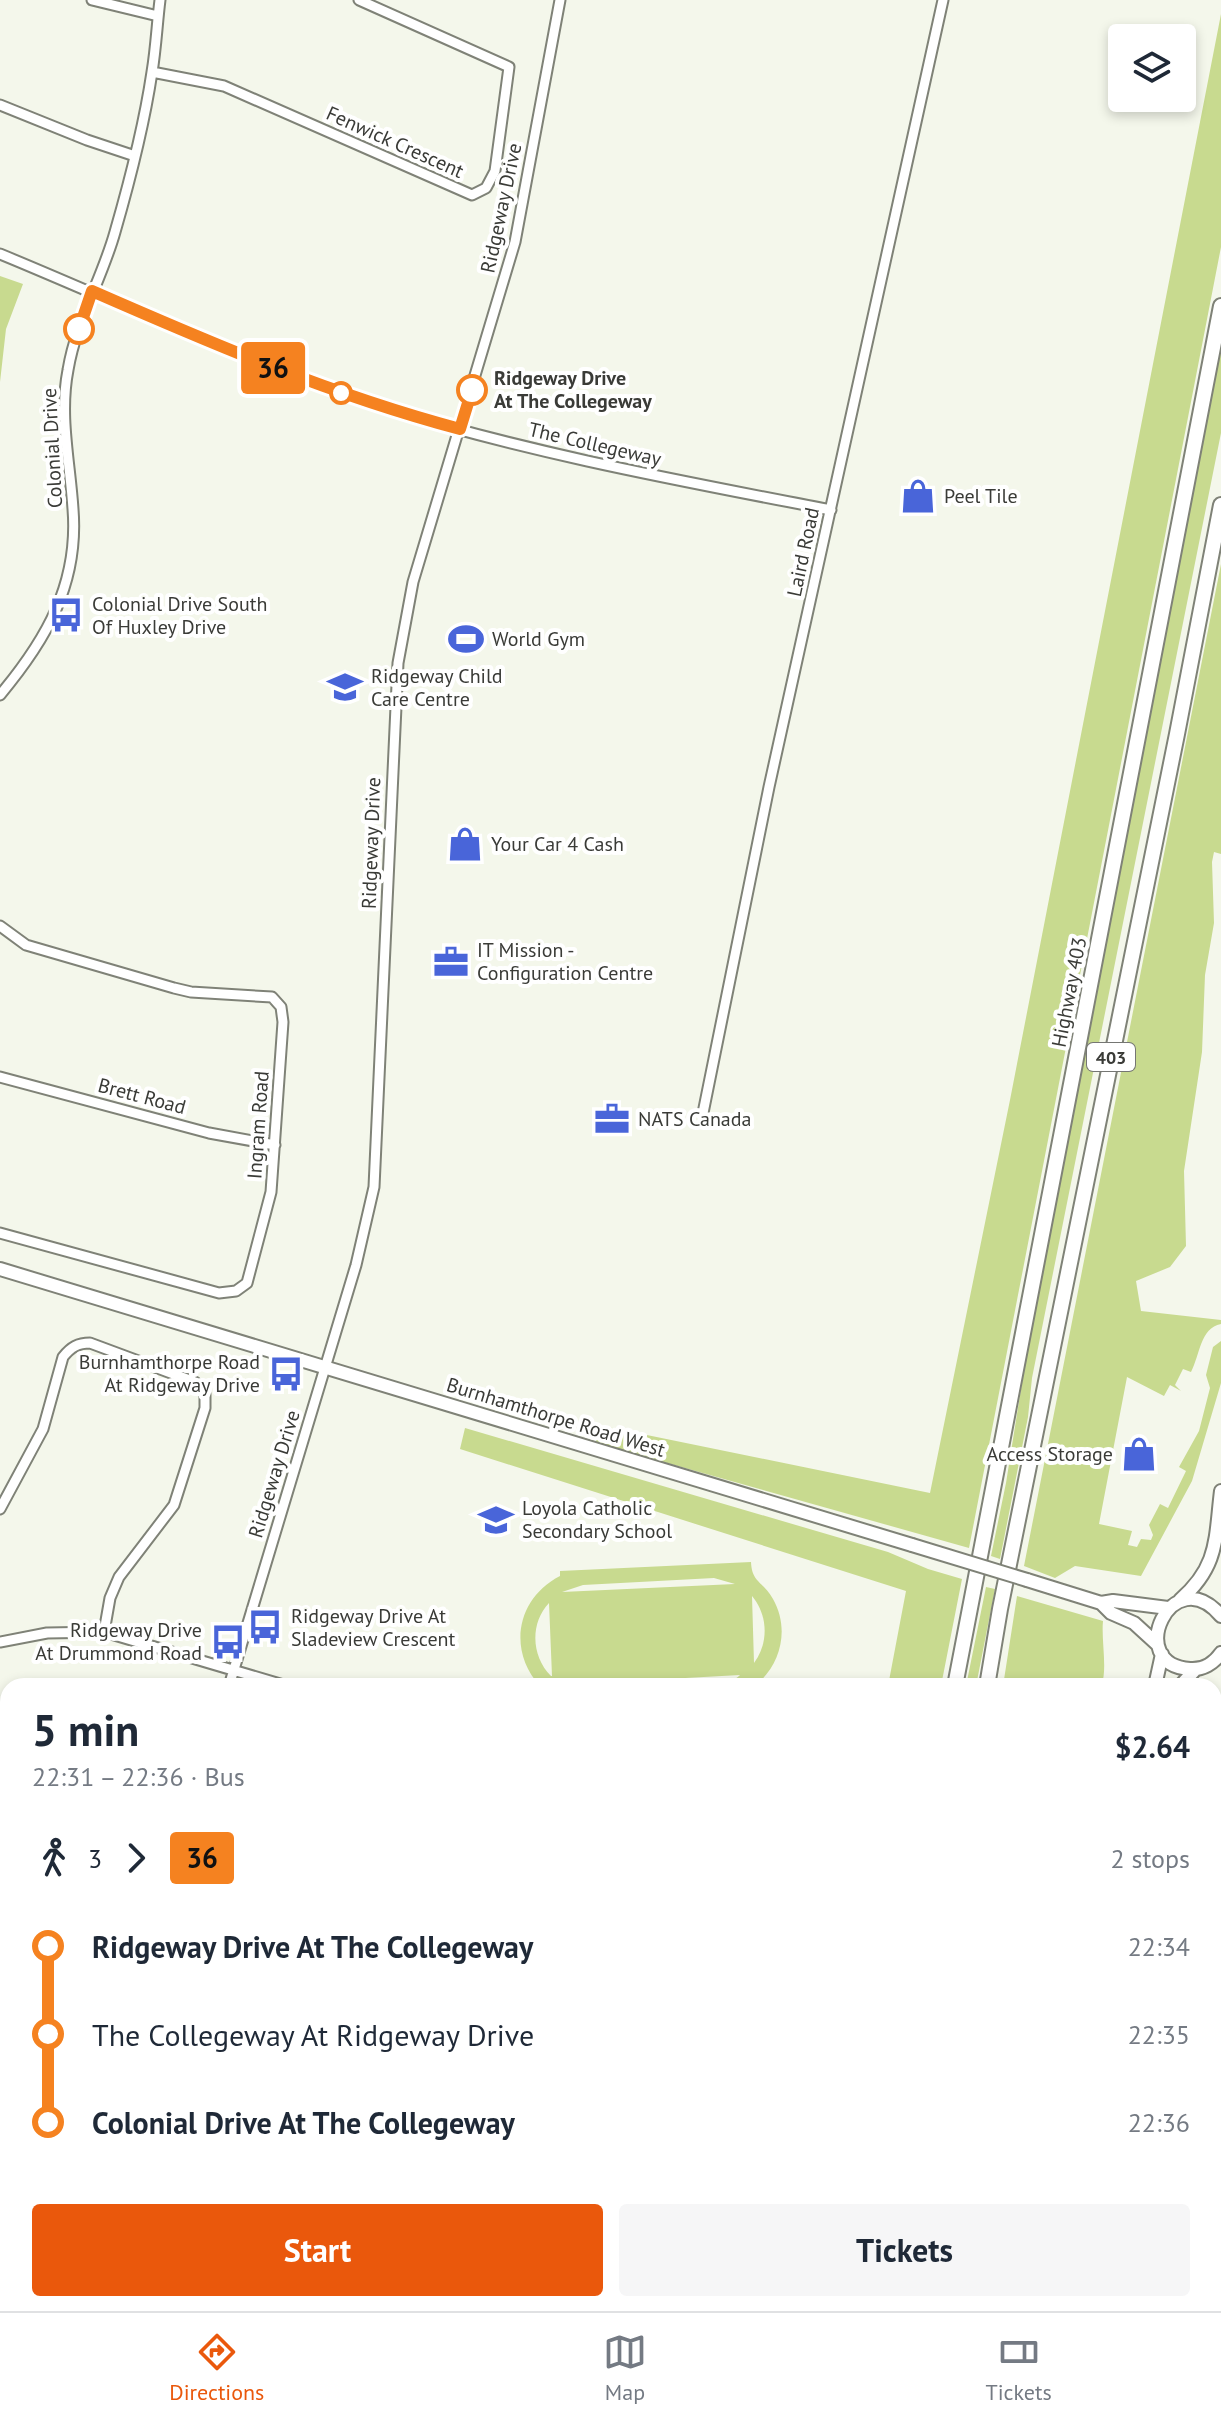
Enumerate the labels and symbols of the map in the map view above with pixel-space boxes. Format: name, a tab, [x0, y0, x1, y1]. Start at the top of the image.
street label: Fenwick Crescent	[322, 100, 468, 184]
street label: Ridgeway Drive	[475, 141, 527, 275]
unlabelled marker	[64, 314, 94, 344]
line badge: 36	[237, 342, 309, 394]
place label: Ridgeway Drive At The Collegeway	[494, 365, 652, 414]
marker: Ridgeway Drive At The Collegeway	[457, 375, 487, 405]
unlabelled marker	[330, 382, 352, 404]
street label: Colonial Drive	[36, 387, 68, 509]
street label: The Collegeway	[526, 416, 664, 472]
shop icon: Peel Tile	[899, 477, 937, 515]
place label: Peel Tile	[944, 483, 1018, 509]
street label: Laird Road	[781, 505, 825, 599]
place label: Colonial Drive South Of Huxley Drive	[92, 591, 267, 640]
bus stop icon: Colonial Drive South Of Huxley Drive	[47, 596, 85, 634]
sports icon: World Gym	[447, 620, 485, 658]
place label: World Gym	[492, 626, 585, 652]
place label: Ridgeway Child Care Centre	[371, 663, 503, 712]
school or university icon: Ridgeway Child Care Centre	[326, 668, 364, 706]
street label: Ridgeway Drive	[356, 777, 386, 909]
shop icon: Your Car 4 Cash	[446, 825, 484, 863]
place label: Your Car 4 Cash	[491, 831, 624, 857]
street label: Highway 403	[1046, 935, 1092, 1049]
place label: IT Mission - Configuration Centre	[477, 937, 653, 986]
office icon: IT Mission - Configuration Centre	[432, 943, 470, 981]
road number: 403	[1087, 1043, 1135, 1071]
street label: Ingram Road	[241, 1070, 275, 1180]
street label: Brett Road	[95, 1072, 189, 1120]
office icon: NATS Canada	[593, 1100, 631, 1138]
place label: NATS Canada	[638, 1106, 751, 1132]
place label: Burnhamthorpe Road At Ridgeway Drive	[79, 1349, 260, 1398]
bus stop icon: Burnhamthorpe Road At Ridgeway Drive	[267, 1355, 305, 1393]
street label: Burnhamthorpe Road West	[444, 1371, 669, 1463]
street label: Ridgeway Drive	[242, 1407, 306, 1541]
shop icon: Access Storage	[1120, 1435, 1158, 1473]
place label: Access Storage	[987, 1441, 1113, 1467]
place label: Loyola Catholic Secondary School	[522, 1495, 672, 1544]
school or university icon: Loyola Catholic Secondary School	[477, 1501, 515, 1539]
place label: Ridgeway Drive At Sladeview Crescent	[291, 1603, 455, 1652]
bus stop icon: Ridgeway Drive At Sladeview Crescent	[246, 1608, 284, 1646]
place label: Ridgeway Drive At Drummond Road	[35, 1617, 202, 1666]
bus stop icon: Ridgeway Drive At Drummond Road	[209, 1623, 247, 1661]

